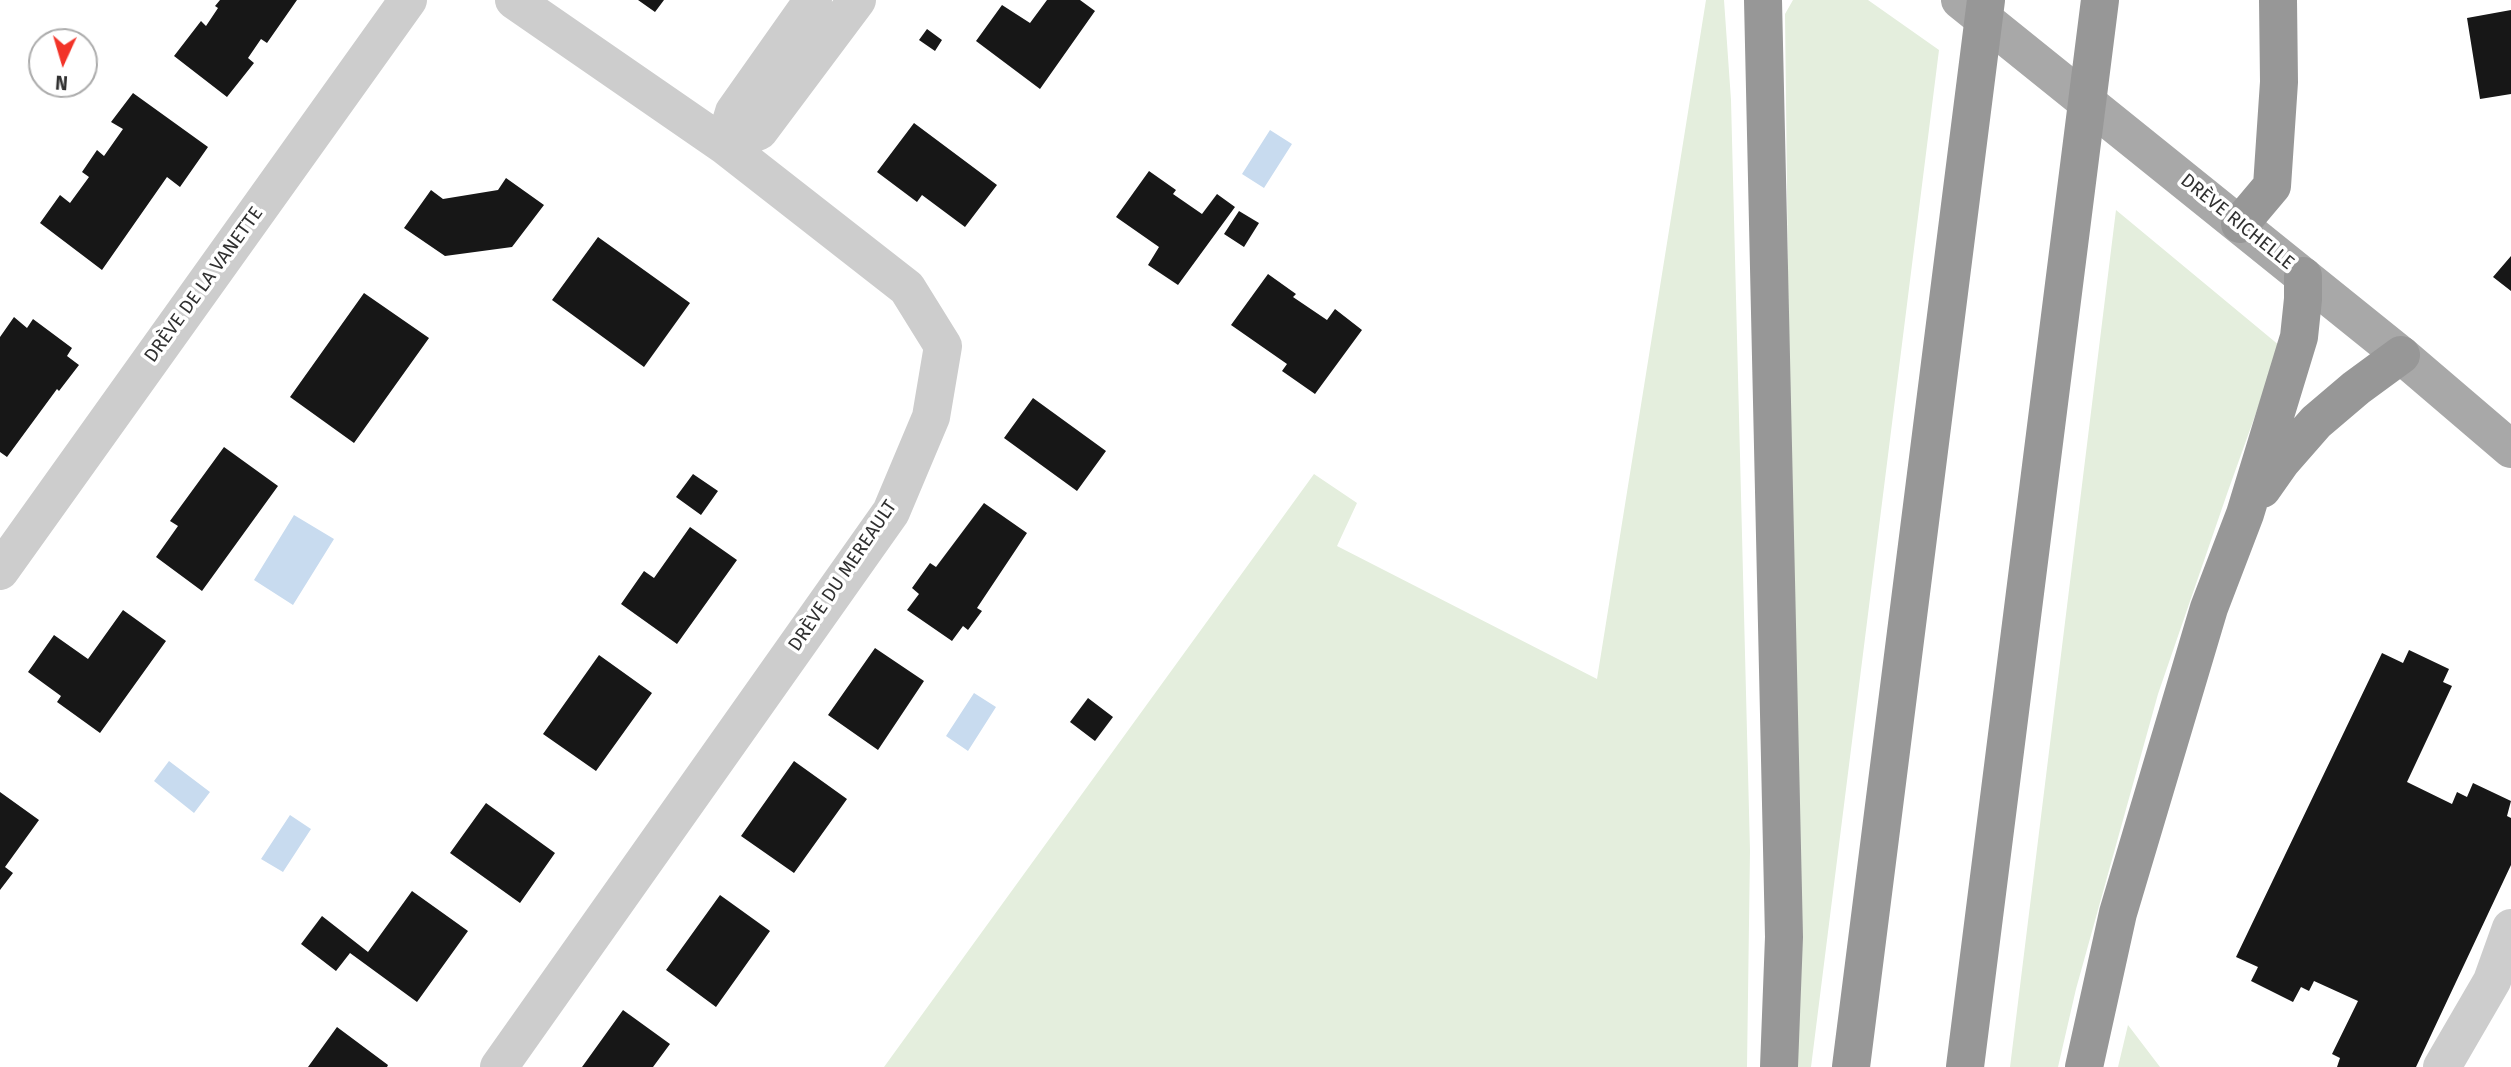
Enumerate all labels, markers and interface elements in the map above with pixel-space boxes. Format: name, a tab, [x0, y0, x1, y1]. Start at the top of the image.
north arrow	[28, 28, 98, 98]
text: N	[55, 71, 69, 94]
street label: DRÈVE RICHELLE	[2176, 169, 2298, 275]
street label: DRÈVE DE LA VANETTE	[140, 203, 268, 367]
street label: DRÈVE DU MEREAULT	[784, 496, 902, 656]

